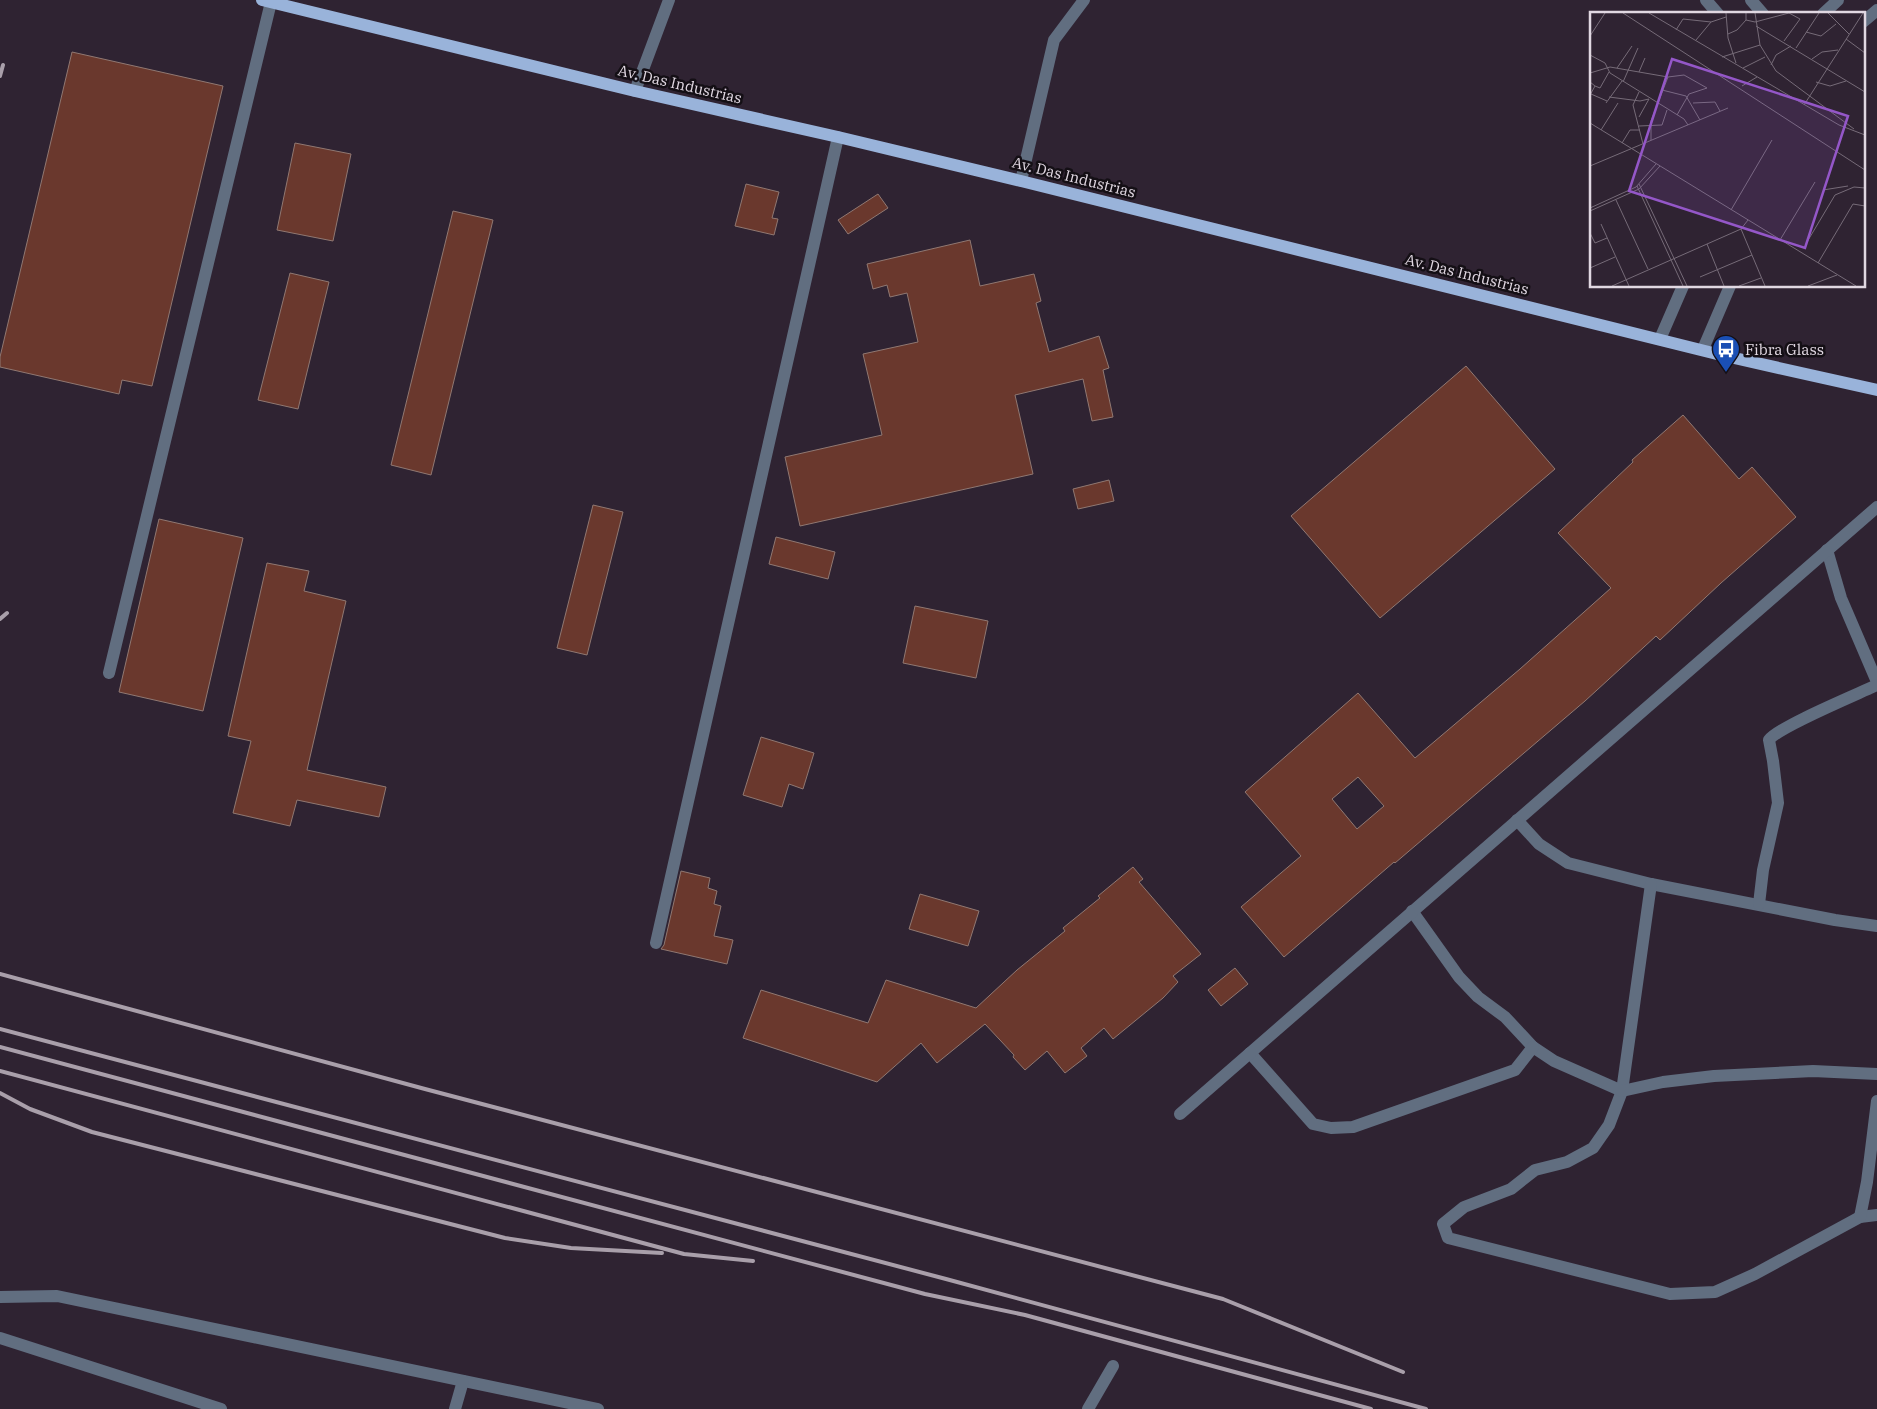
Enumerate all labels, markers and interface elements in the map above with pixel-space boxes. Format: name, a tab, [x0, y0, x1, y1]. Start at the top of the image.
inset map	[1590, 12, 1864, 288]
street label: Av. Das Industrias	[616, 60, 744, 108]
street label: Av. Das Industrias	[1010, 152, 1138, 202]
street label: Av. Das Industrias	[1403, 249, 1531, 299]
bus stop icon: Fibra Glass	[1711, 334, 1741, 373]
place label: Fibra Glass	[1745, 340, 1824, 359]

